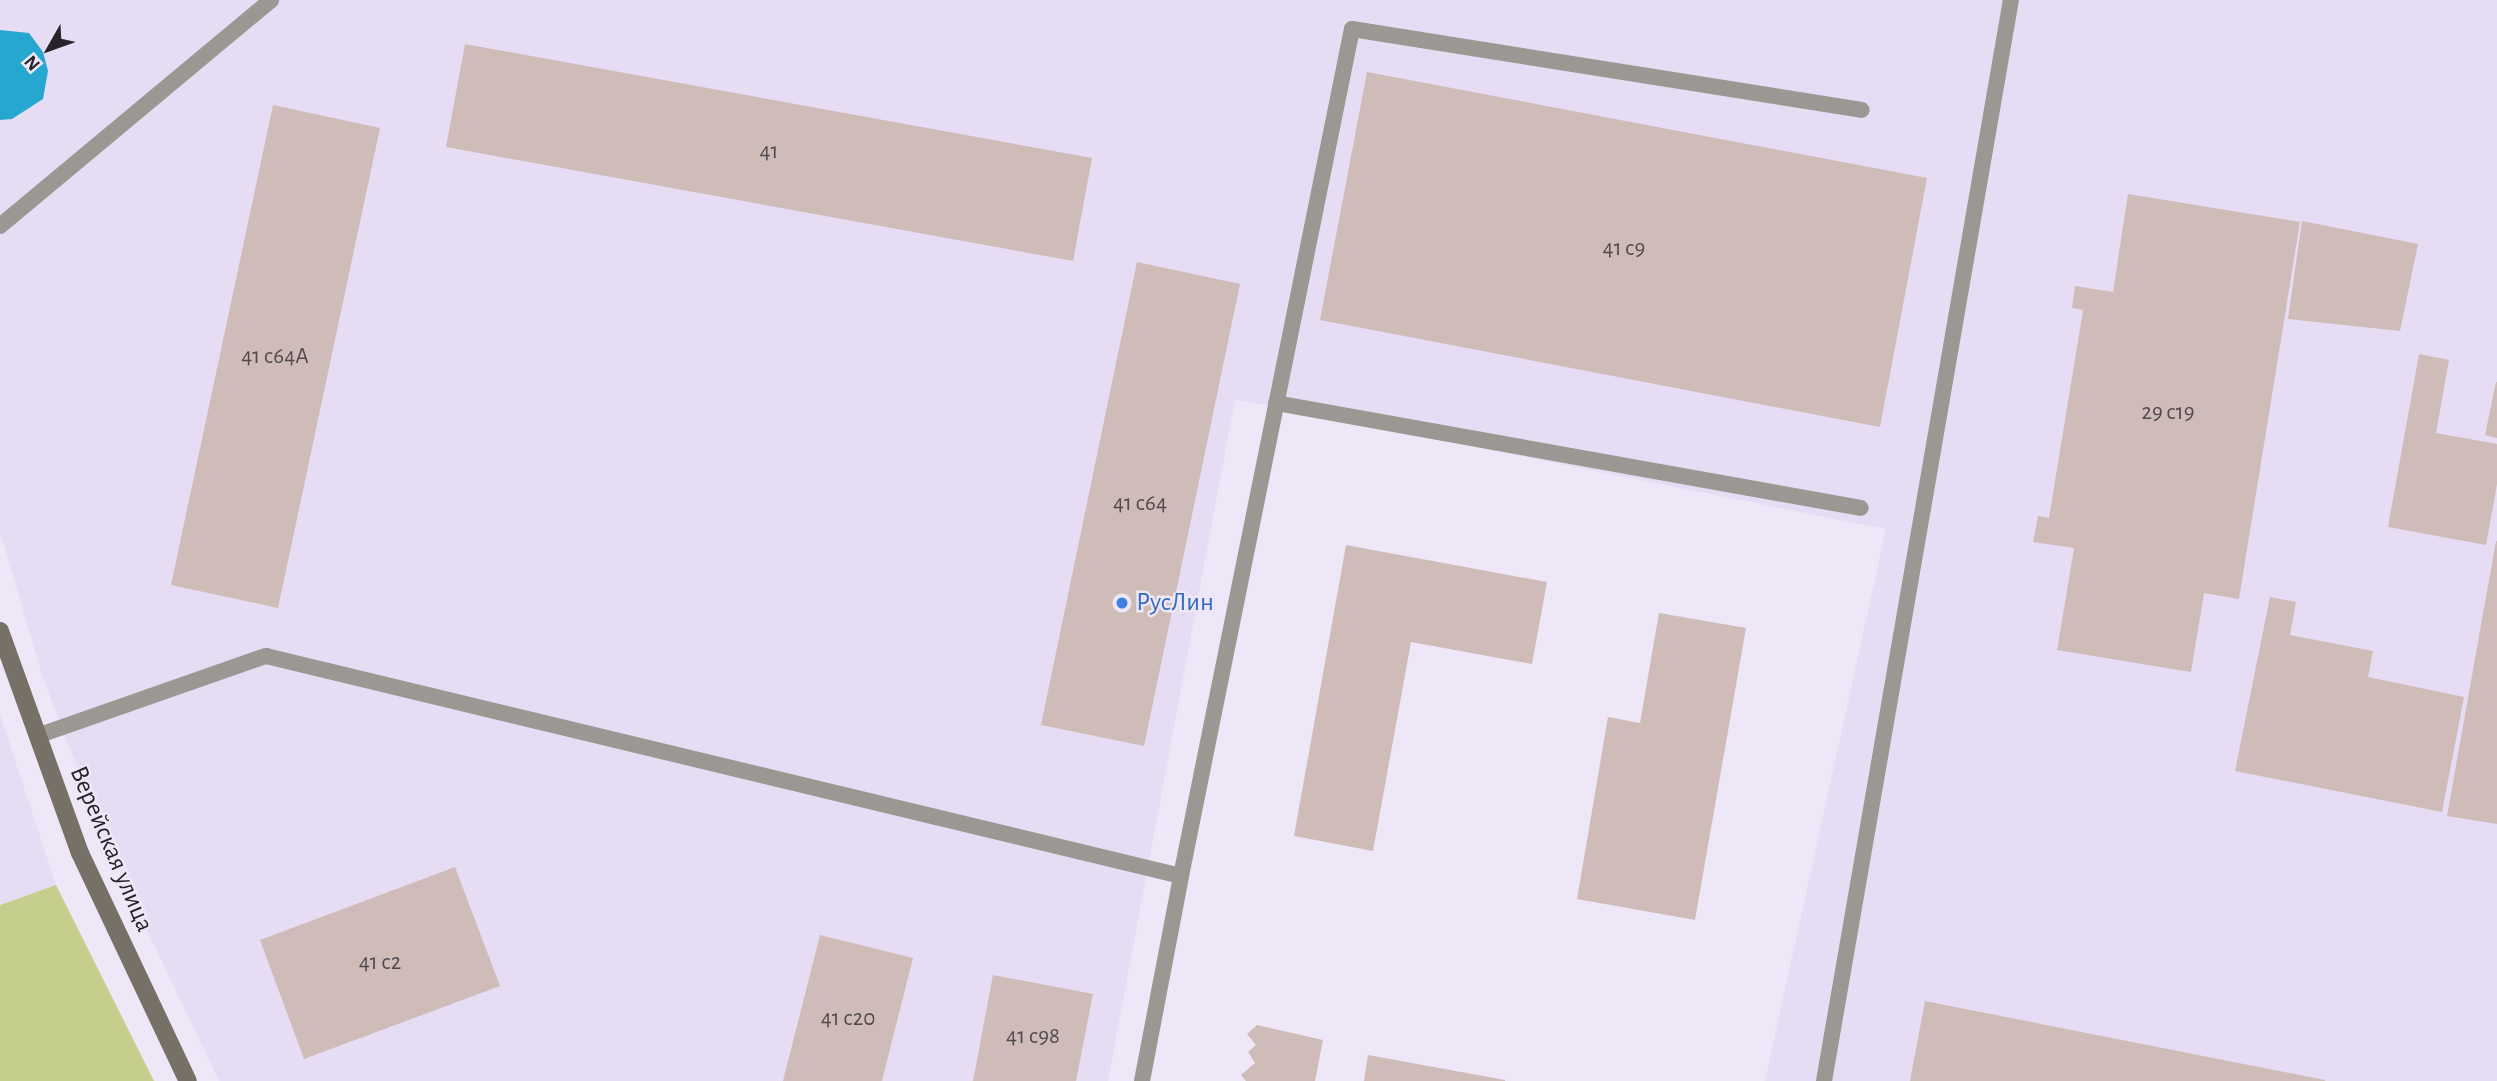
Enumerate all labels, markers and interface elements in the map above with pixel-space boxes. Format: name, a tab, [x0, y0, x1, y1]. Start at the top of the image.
north arrow	[14, 14, 84, 84]
text: N	[21, 52, 44, 74]
house number: 41	[760, 138, 778, 166]
house number: 41 с9	[1603, 235, 1645, 263]
house number: 41 с64А	[241, 343, 309, 371]
house number: 29 с19	[2141, 399, 2195, 427]
house number: 41 с64	[1113, 490, 1167, 518]
place label: РусЛин	[1136, 587, 1214, 619]
marker: РусЛин	[1114, 595, 1130, 611]
street label: Верейская улица	[62, 761, 160, 937]
house number: 41 с2	[359, 949, 401, 977]
house number: 41 с20	[821, 1005, 875, 1033]
house number: 41 с98	[1006, 1023, 1060, 1051]

